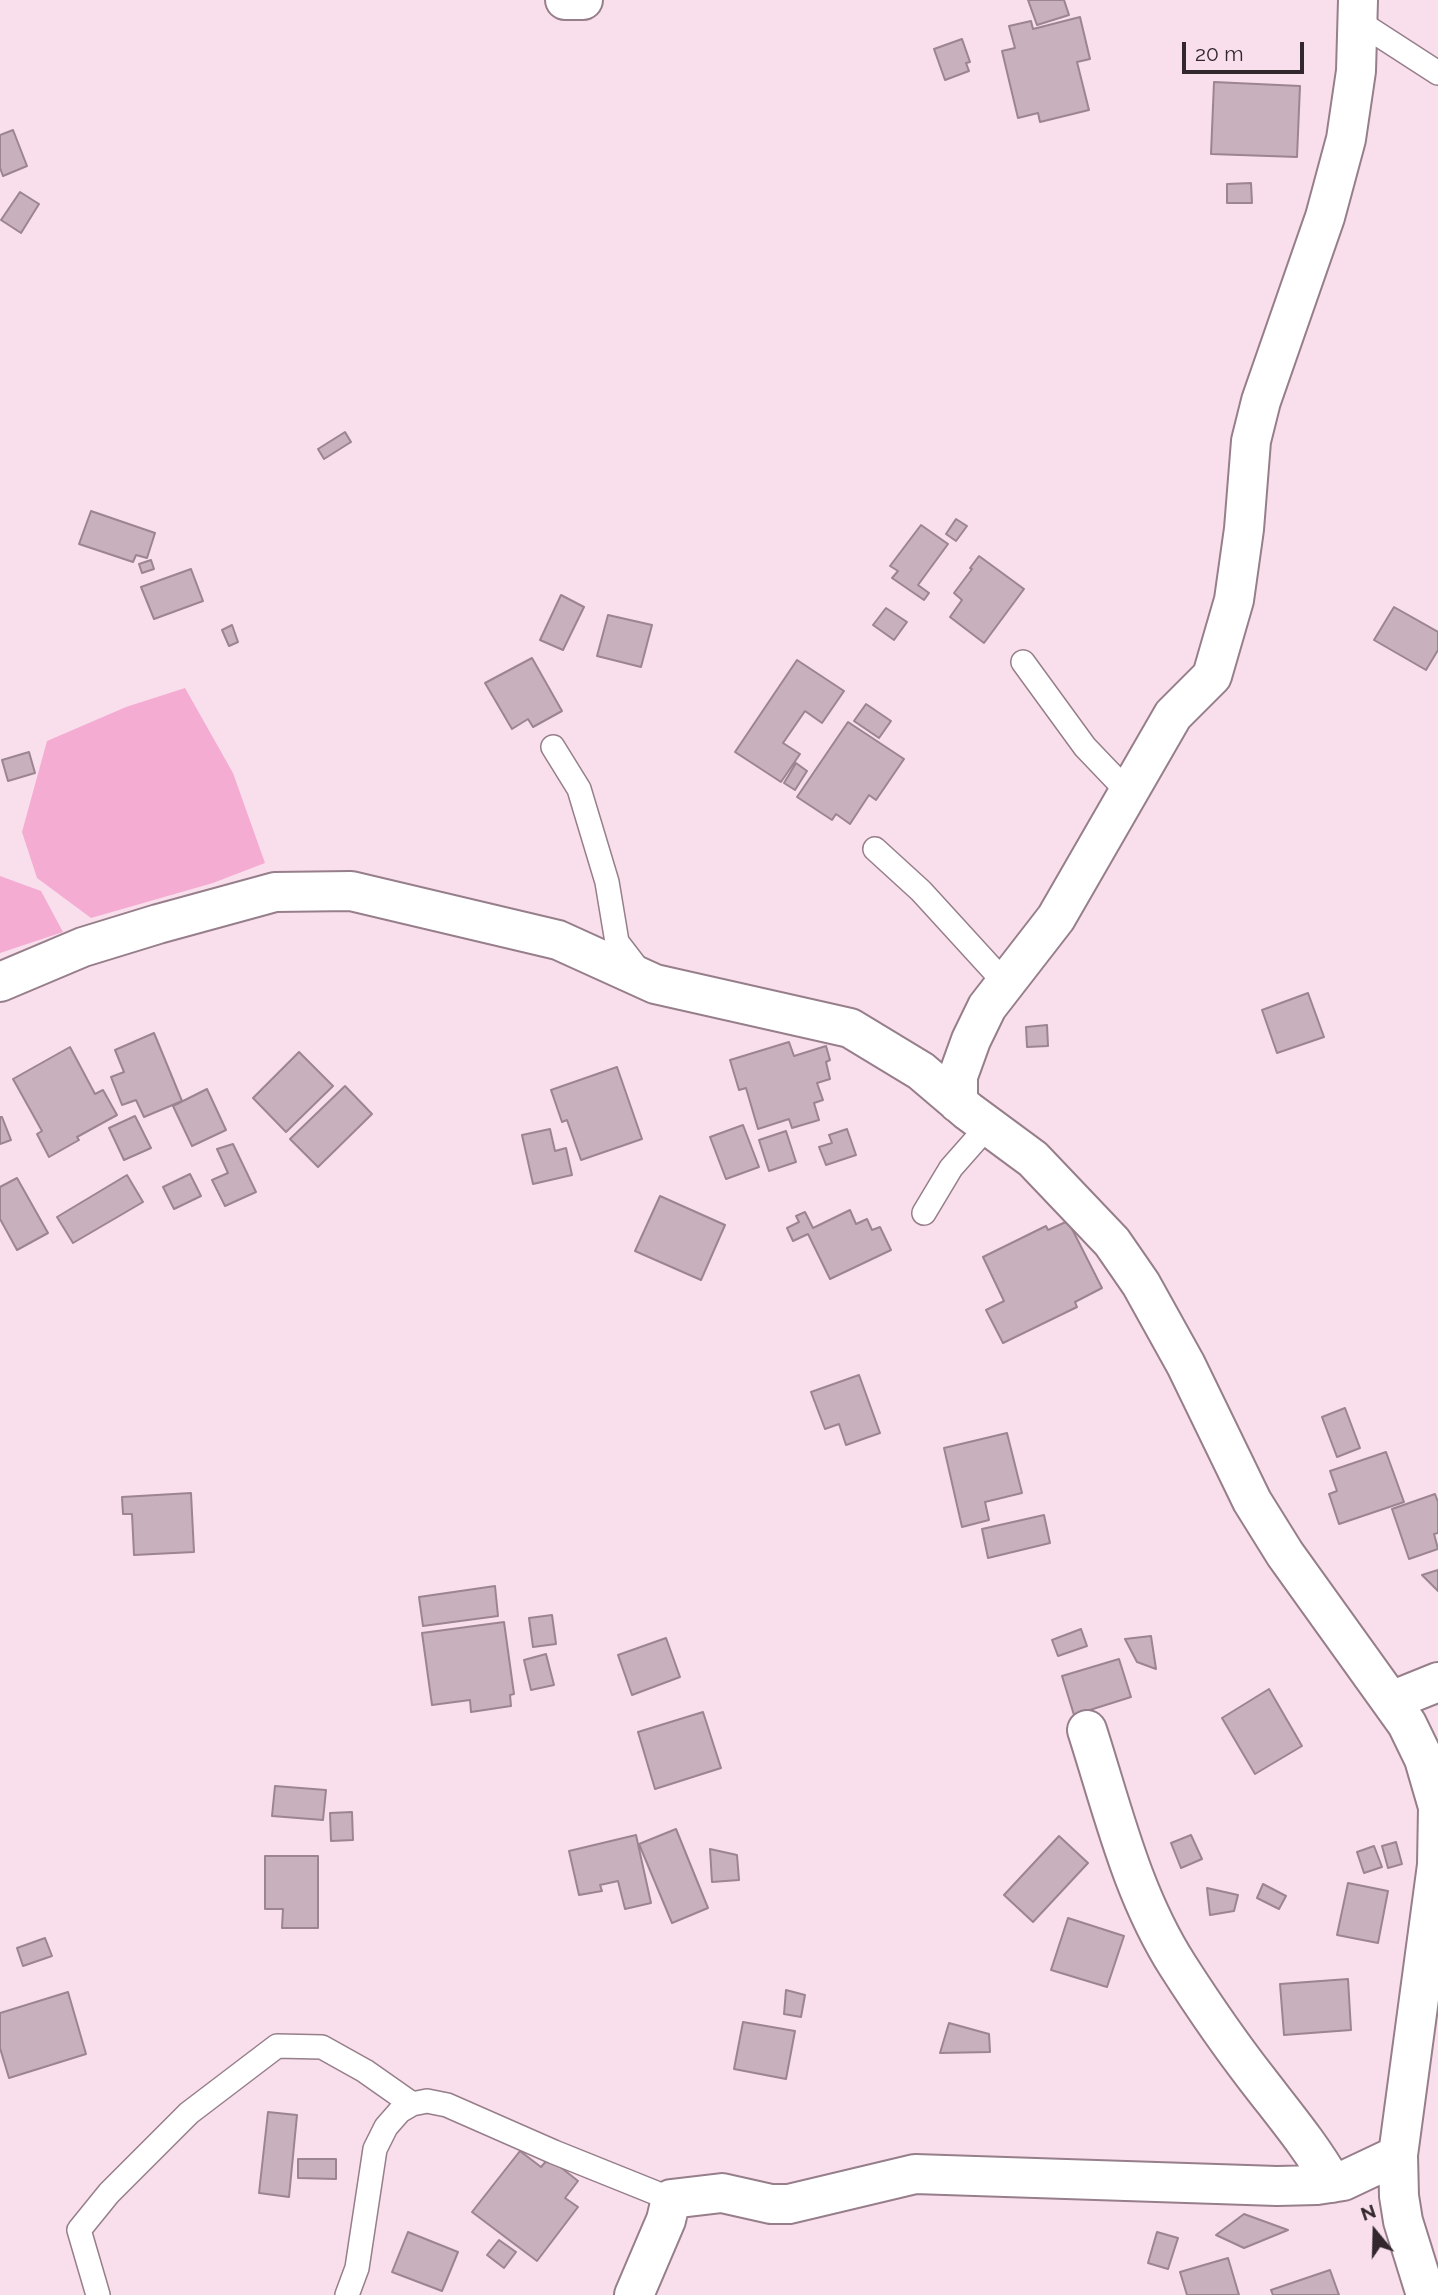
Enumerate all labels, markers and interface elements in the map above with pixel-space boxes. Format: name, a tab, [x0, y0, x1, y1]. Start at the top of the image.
scale bar	[1186, 28, 1308, 72]
text: 20 m	[1195, 41, 1243, 66]
north arrow	[1340, 2197, 1410, 2267]
text: N	[1358, 2199, 1379, 2225]

